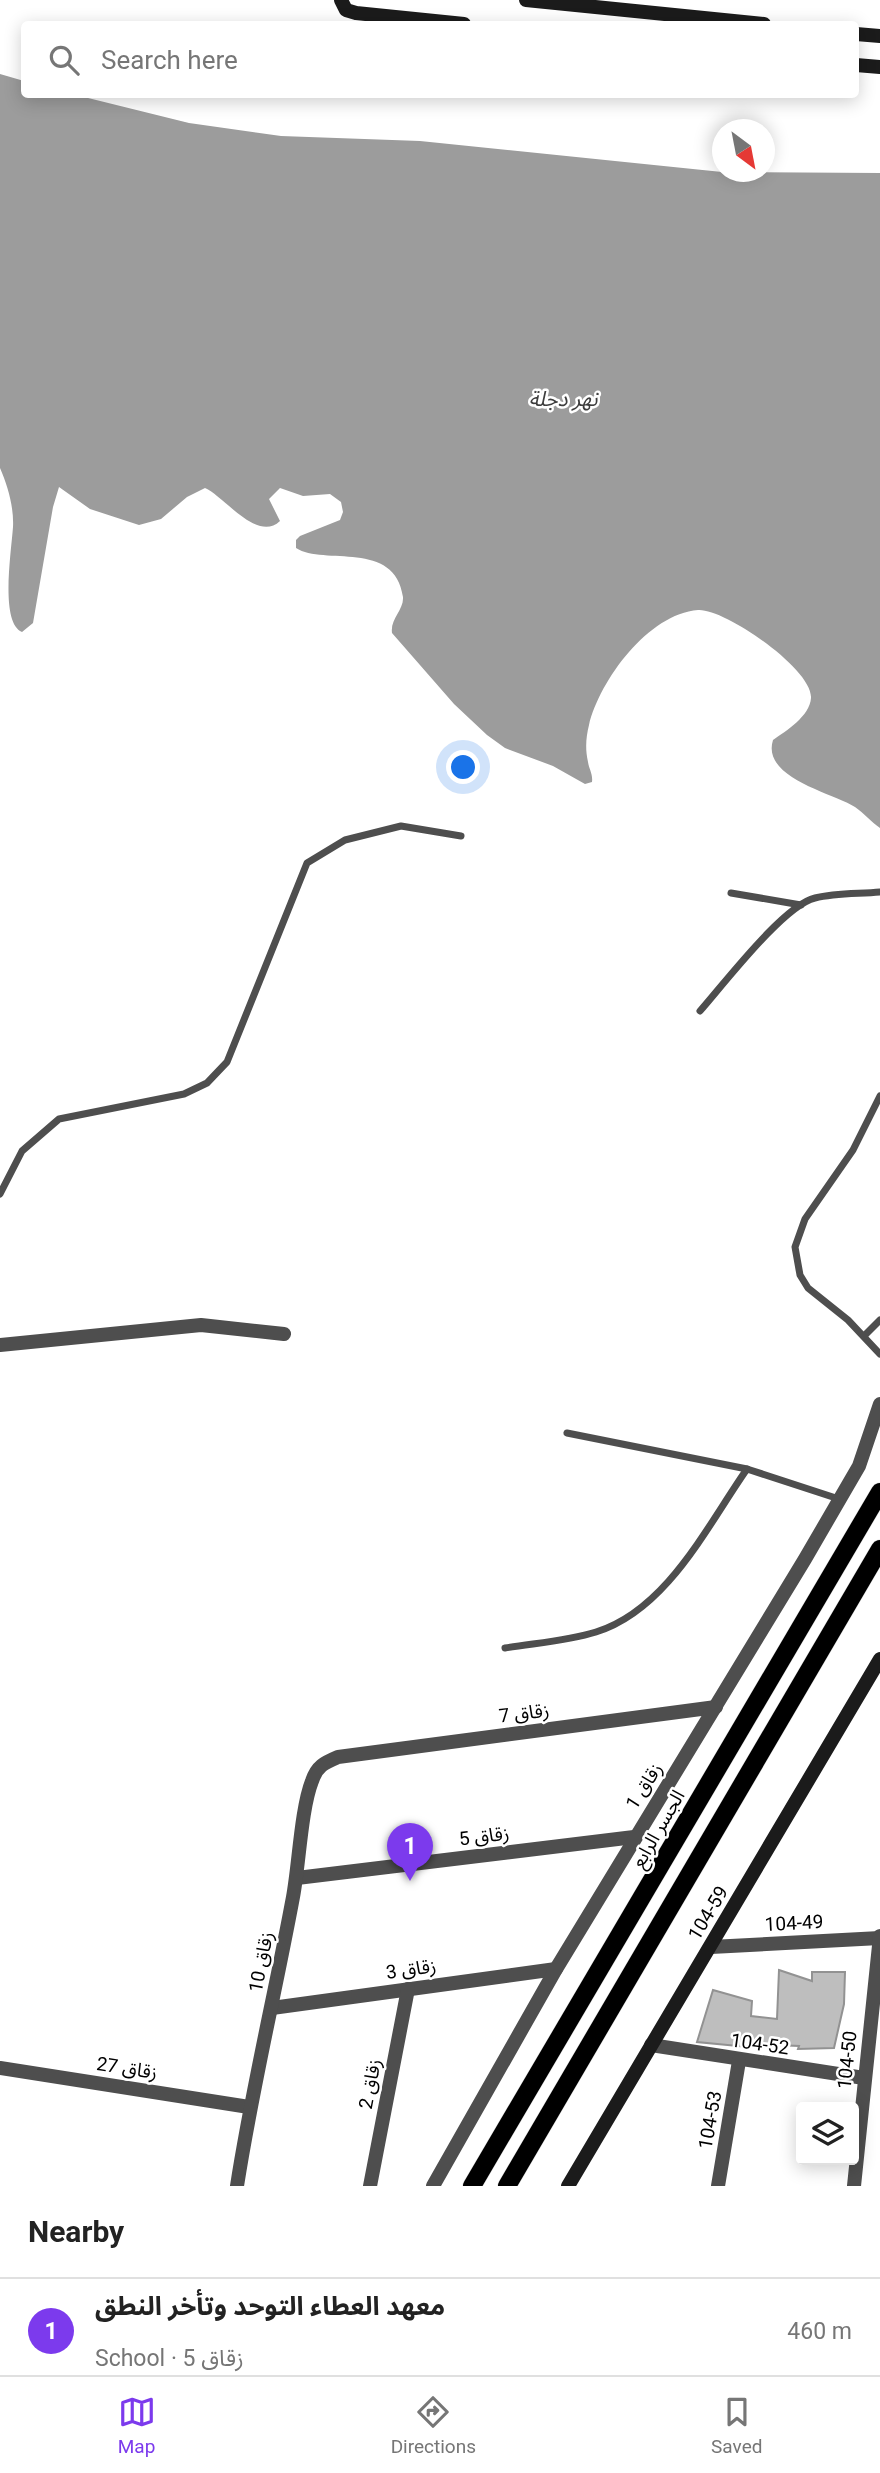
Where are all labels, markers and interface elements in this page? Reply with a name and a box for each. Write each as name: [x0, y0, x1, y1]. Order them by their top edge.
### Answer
search box: [21, 21, 859, 98]
icon: search: [45, 41, 83, 79]
text: Search here: [101, 45, 238, 75]
north arrow: [712, 119, 775, 182]
water label: نهر دجلة: [529, 387, 599, 411]
your location: [446, 750, 480, 784]
street label: زقاق 7: [498, 1699, 550, 1727]
street label: زقاق 1: [621, 1759, 667, 1813]
street label: الجسر الرابع: [626, 1786, 692, 1874]
street label: زقاق 5: [458, 1822, 510, 1850]
pin: 1: [387, 1823, 433, 1881]
street label: 104-59: [683, 1882, 733, 1944]
street label: 104-49: [764, 1910, 824, 1936]
street label: زقاق 10: [244, 1930, 278, 1994]
street label: زقاق 3: [384, 1954, 438, 1984]
street label: 104-52: [729, 2029, 791, 2059]
street label: 104-50: [832, 2030, 862, 2090]
street label: زقاق 27: [95, 2052, 159, 2084]
street label: زقاق 2: [354, 2057, 386, 2111]
street label: 104-53: [694, 2089, 726, 2151]
map controls: [796, 2102, 859, 2165]
button: layers: [796, 2102, 859, 2165]
text: Nearby: [28, 2214, 124, 2249]
text: معهد العطاء التوحد وتأخر النطق: [95, 2291, 445, 2321]
text: 1: [44, 2318, 58, 2345]
text: 460 m: [787, 2318, 852, 2345]
text: School · زقاق 5: [95, 2345, 244, 2372]
tab: Map: [118, 2393, 156, 2458]
tab: Directions: [391, 2393, 476, 2458]
tab: Saved: [711, 2393, 762, 2458]

